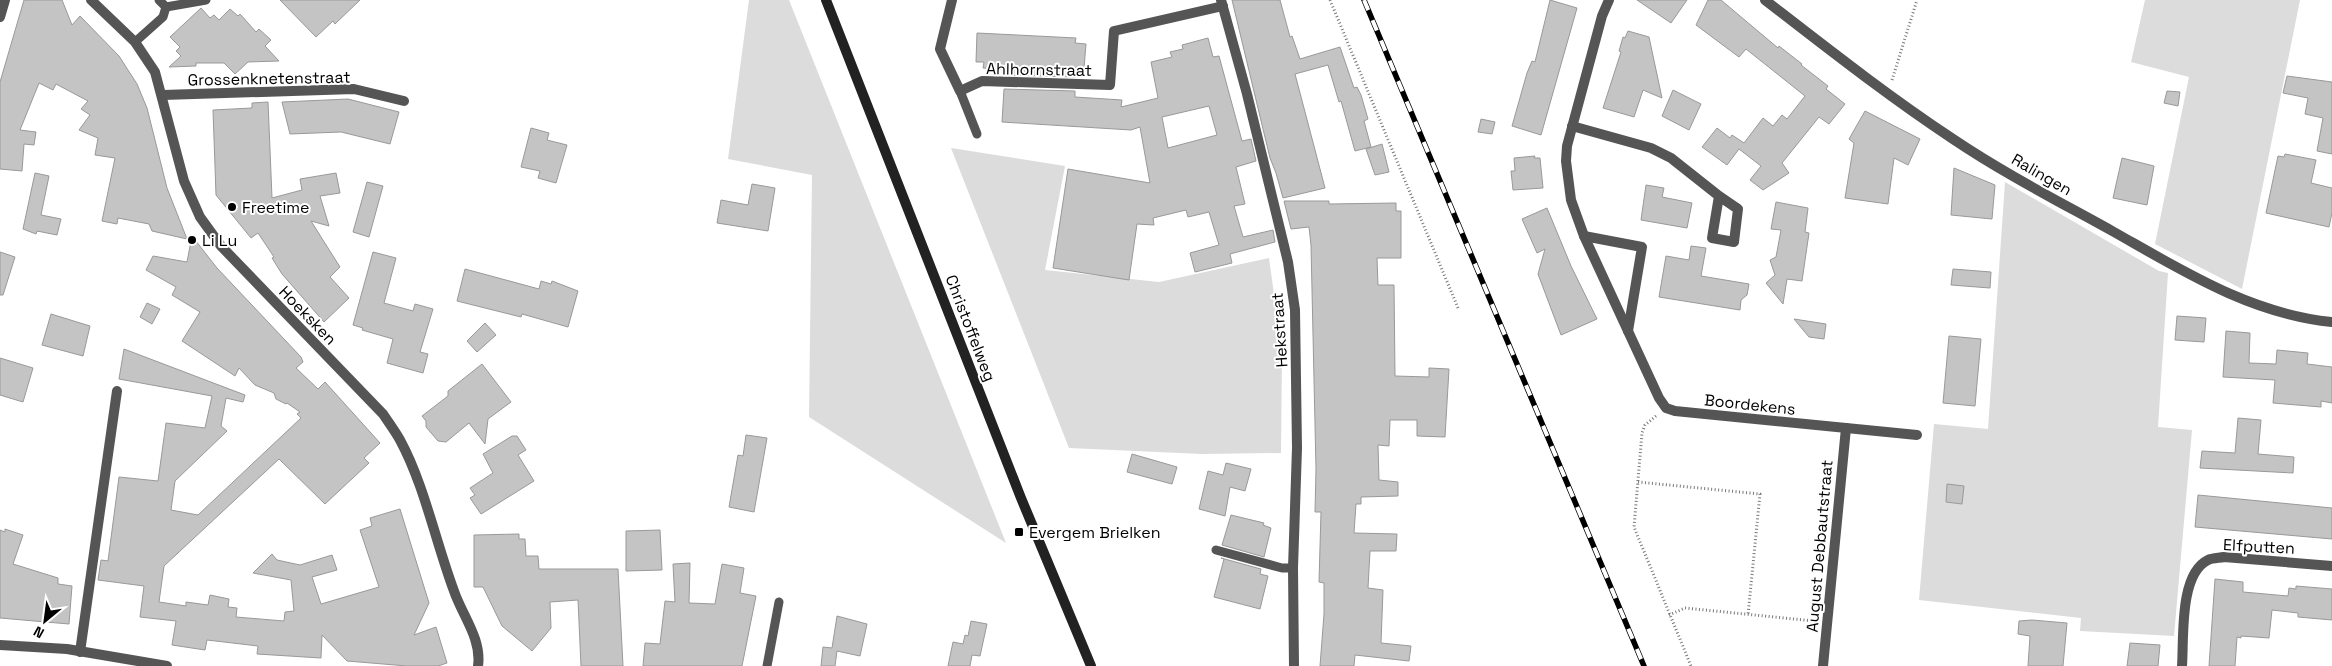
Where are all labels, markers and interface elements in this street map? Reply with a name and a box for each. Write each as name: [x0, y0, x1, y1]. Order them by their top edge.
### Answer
street label: Ahlhornstraat: [986, 58, 1092, 81]
street label: Grossenknetenstraat: [187, 67, 351, 90]
street label: Ralingen: [2008, 149, 2076, 200]
place label: Freetime: [242, 197, 310, 218]
marker: Freetime: [226, 201, 238, 213]
place label: Li Lu: [202, 230, 237, 251]
marker: Li Lu: [186, 234, 198, 246]
street label: Christoffelweg: [941, 272, 1001, 384]
street label: Hoeksken: [274, 281, 341, 349]
street label: Hekstraat: [1266, 292, 1293, 368]
street label: Boordekens: [1703, 389, 1797, 420]
street label: August Debbautstraat: [1801, 459, 1838, 633]
place label: Evergem Brielken: [1029, 522, 1161, 543]
marker: Evergem Brielken: [1013, 526, 1025, 538]
street label: Elfputten: [2223, 534, 2295, 559]
north arrow: [20, 596, 70, 646]
text: N: [30, 622, 47, 643]

